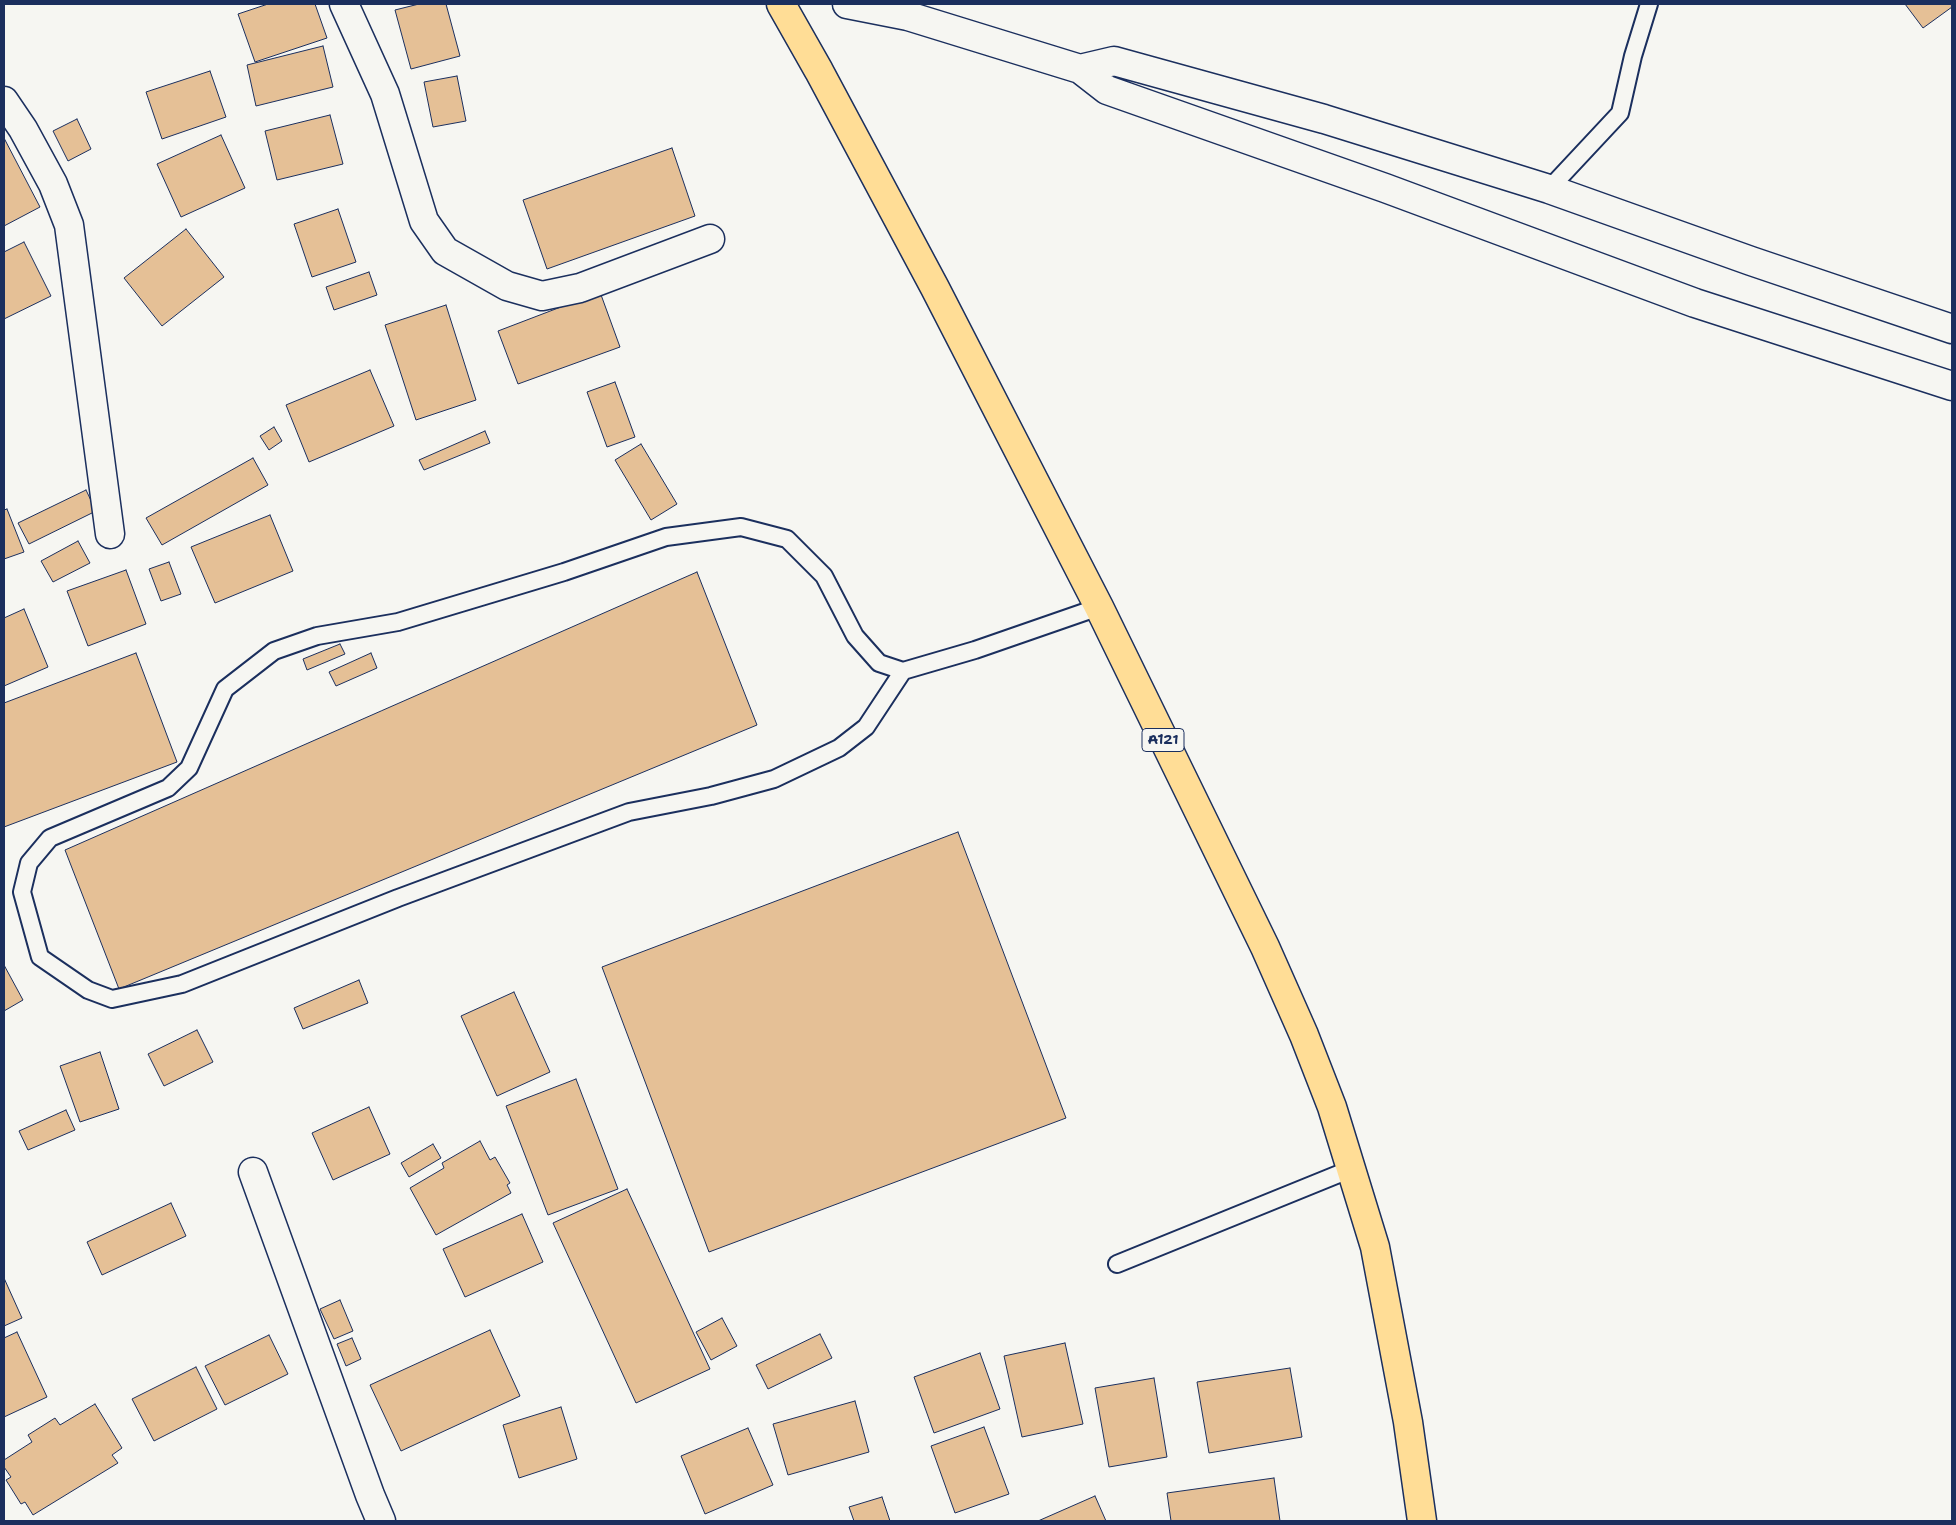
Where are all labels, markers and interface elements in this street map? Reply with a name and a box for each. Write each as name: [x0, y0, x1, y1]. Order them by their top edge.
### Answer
road number: A121: [1142, 728, 1184, 752]

